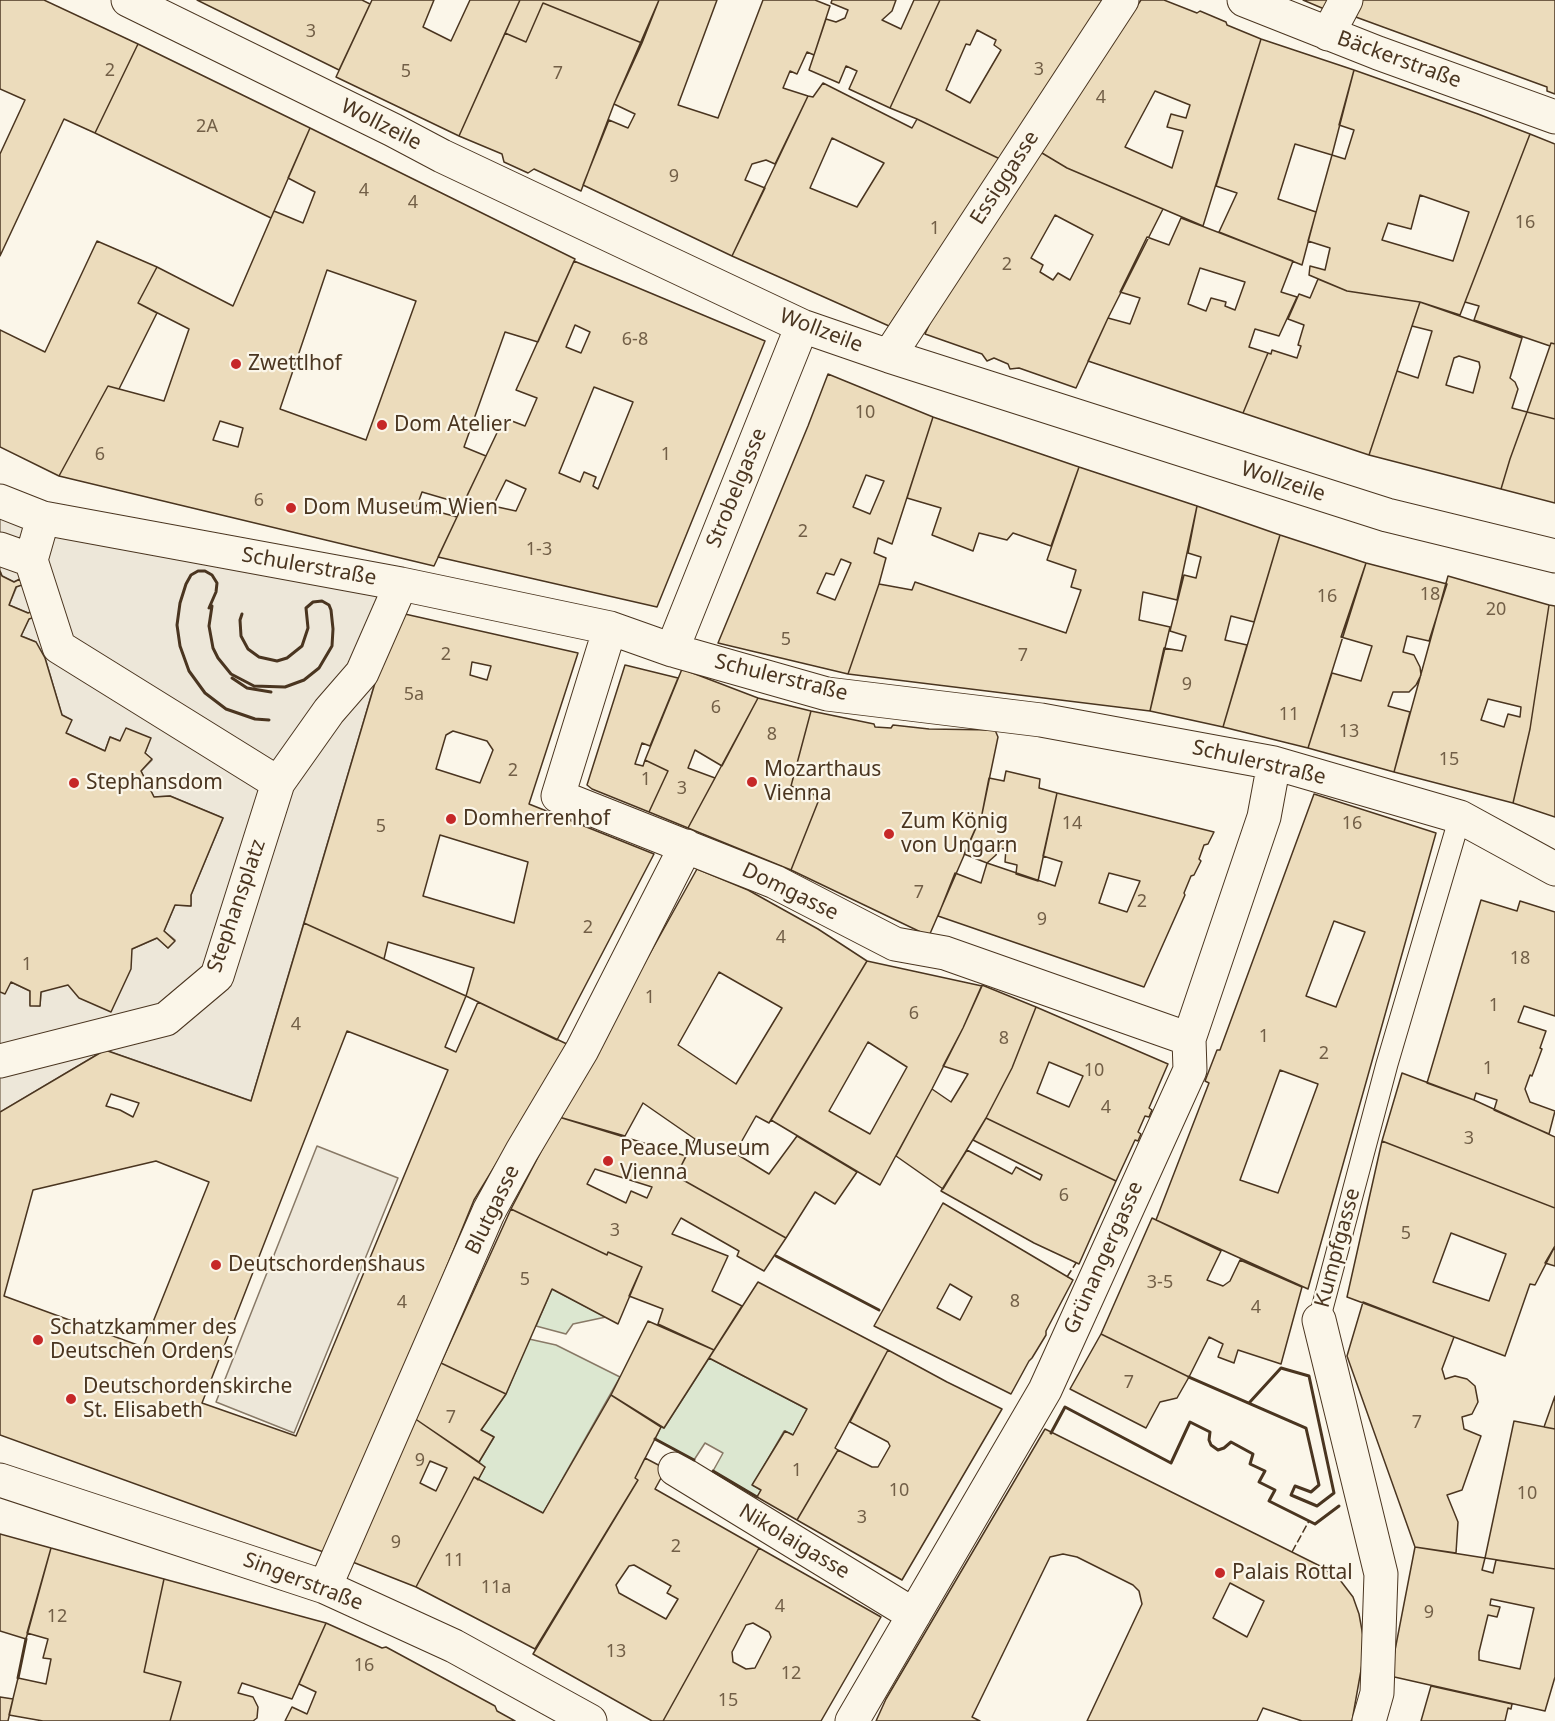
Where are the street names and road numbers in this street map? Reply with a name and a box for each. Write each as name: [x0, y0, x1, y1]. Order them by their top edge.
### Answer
street label: Bäckerstraße: [1334, 26, 1464, 94]
street label: Wollzeile: [337, 94, 425, 156]
street label: Essiggasse: [965, 126, 1045, 230]
street label: Wollzeile: [776, 304, 866, 358]
street label: Strobelgasse: [702, 424, 772, 552]
street label: Wollzeile: [1238, 457, 1328, 507]
street label: Schulerstraße: [240, 543, 378, 591]
street label: Schulerstraße: [712, 649, 850, 707]
street label: Schulerstraße: [1190, 735, 1328, 791]
street label: Stephansplatz: [202, 836, 272, 976]
street label: Domgasse: [738, 858, 842, 926]
street label: Blutgasse: [461, 1161, 525, 1259]
street label: Grünangergasse: [1059, 1178, 1149, 1338]
street label: Kumpfgasse: [1310, 1186, 1366, 1310]
street label: Nikolaigasse: [734, 1499, 854, 1585]
street label: Singerstraße: [240, 1548, 366, 1616]

